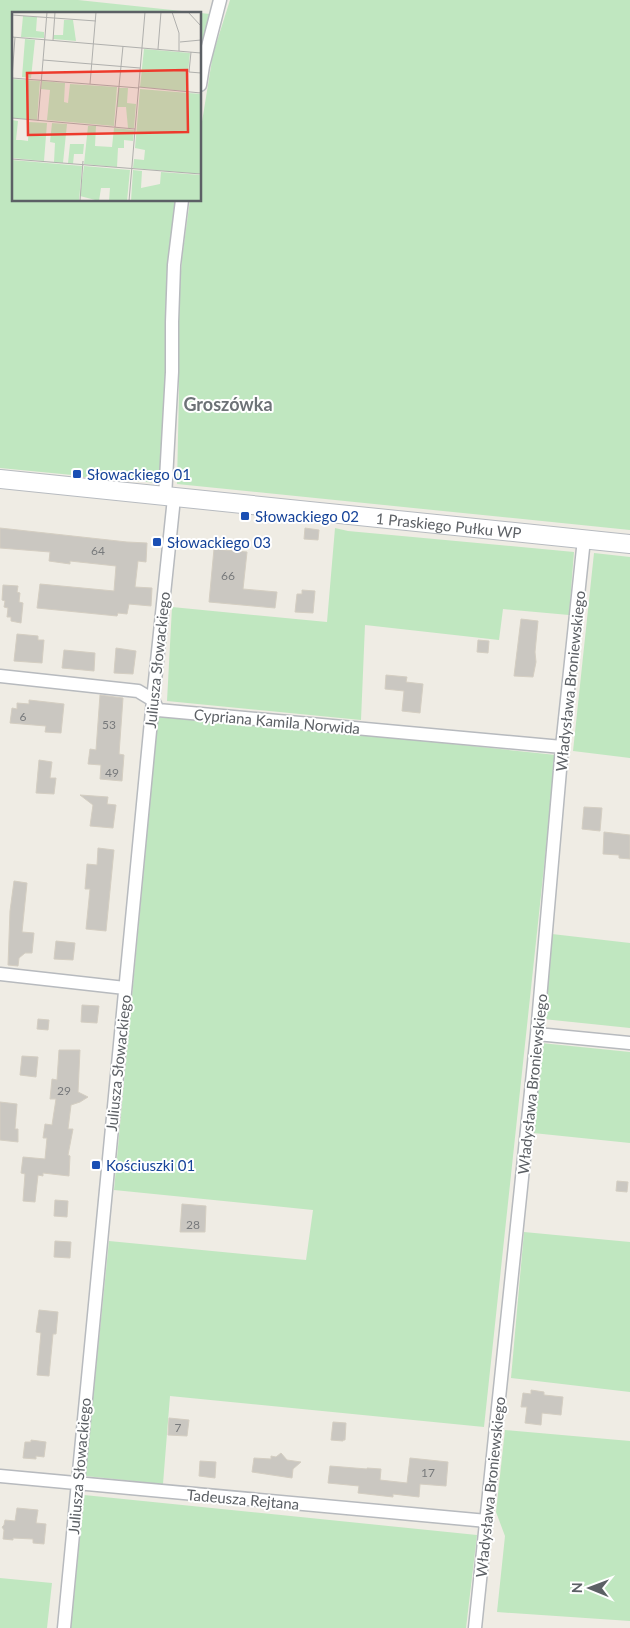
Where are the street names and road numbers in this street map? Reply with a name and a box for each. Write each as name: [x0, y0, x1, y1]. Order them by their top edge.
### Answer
street label: 1 Praskiego Pułku WP: [375, 509, 522, 542]
street label: Władysława Broniewskiego: [552, 590, 588, 772]
street label: Juliusza Słowackiego: [141, 591, 173, 729]
street label: Cypriana Kamila Norwida: [193, 705, 361, 737]
street label: Władysława Broniewskiego: [514, 993, 550, 1175]
street label: Juliusza Słowackiego: [102, 994, 134, 1132]
street label: Władysława Broniewskiego: [472, 1396, 508, 1578]
street label: Juliusza Słowackiego: [64, 1397, 94, 1535]
street label: Tadeusza Rejtana: [186, 1485, 300, 1513]

